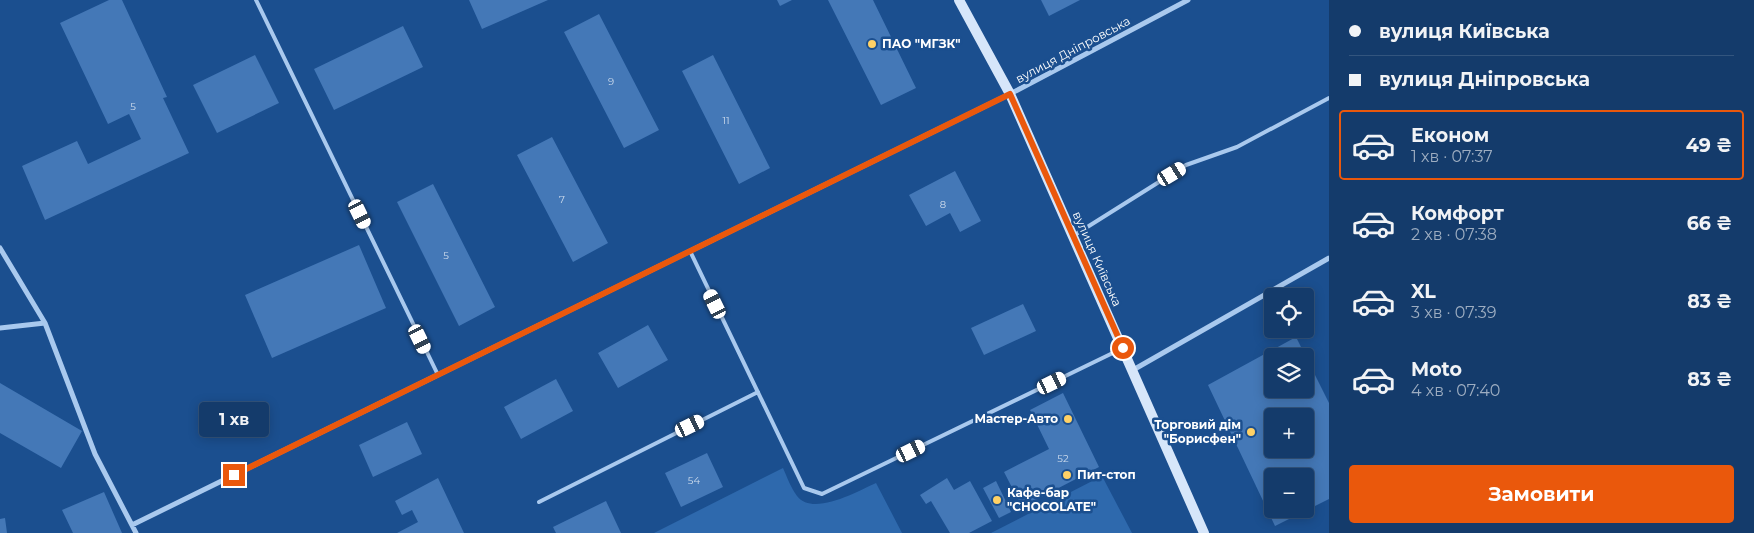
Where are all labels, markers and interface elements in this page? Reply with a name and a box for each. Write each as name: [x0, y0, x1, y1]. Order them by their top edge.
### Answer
street label: вулиця Дніпровська: [1013, 13, 1133, 86]
text: вулиця Київська: [1379, 20, 1550, 43]
place label: ПАО "МГЗК": [882, 36, 961, 51]
marker: ПАО "МГЗК": [866, 38, 878, 50]
text: вулиця Дніпровська: [1379, 68, 1590, 91]
house number: 9: [608, 75, 614, 88]
house number: 5: [130, 100, 136, 113]
house number: 11: [722, 114, 730, 127]
icon: car: [1351, 123, 1396, 168]
text: Економ: [1411, 124, 1489, 147]
text: 49 ₴: [1686, 134, 1732, 157]
text: 1 хв · 07:37: [1411, 147, 1493, 166]
car: [1155, 160, 1188, 188]
house number: 7: [559, 193, 565, 206]
car: [346, 197, 373, 231]
house number: 8: [940, 198, 946, 211]
icon: car: [1351, 201, 1396, 246]
text: Комфорт: [1411, 202, 1504, 225]
street label: вулиця Київська: [1070, 209, 1125, 309]
text: 66 ₴: [1687, 212, 1732, 235]
text: 2 хв · 07:38: [1411, 225, 1497, 244]
house number: 5: [443, 249, 449, 262]
icon: car: [1351, 279, 1396, 324]
text: XL: [1411, 280, 1436, 303]
car: [701, 287, 728, 321]
map controls: [1264, 288, 1314, 518]
button: locate: [1264, 288, 1314, 338]
text: 83 ₴: [1687, 290, 1732, 313]
text: 3 хв · 07:39: [1411, 303, 1497, 322]
car: [406, 322, 433, 356]
route start: [1112, 337, 1134, 359]
button: layers: [1264, 348, 1314, 398]
icon: car: [1351, 357, 1396, 402]
text: Moto: [1411, 358, 1462, 381]
text: 83 ₴: [1687, 368, 1732, 391]
car: [1035, 370, 1068, 396]
text: 4 хв · 07:40: [1411, 381, 1500, 400]
callout: 1 хв: [199, 402, 269, 438]
button: +: [1264, 408, 1314, 458]
text: 1 хв: [219, 410, 249, 429]
place label: Мастер-Авто: [974, 411, 1058, 426]
car: [673, 413, 706, 439]
marker: Мастер-Авто: [1062, 413, 1074, 425]
place label: Торговий дім "Борисфен": [1154, 417, 1241, 446]
marker: Торговий дім "Борисфен": [1245, 426, 1257, 438]
car: [894, 438, 927, 464]
house number: 52: [1057, 452, 1069, 465]
route end: [223, 464, 245, 486]
button: Замовити: [1349, 465, 1734, 523]
place label: Пит-стоп: [1077, 467, 1136, 482]
button: −: [1264, 468, 1314, 518]
marker: Пит-стоп: [1061, 469, 1073, 481]
house number: 54: [688, 474, 701, 487]
place label: Кафе-бар "CHOCOLATE": [1007, 485, 1096, 514]
marker: Кафе-бар "CHOCOLATE": [991, 494, 1003, 506]

